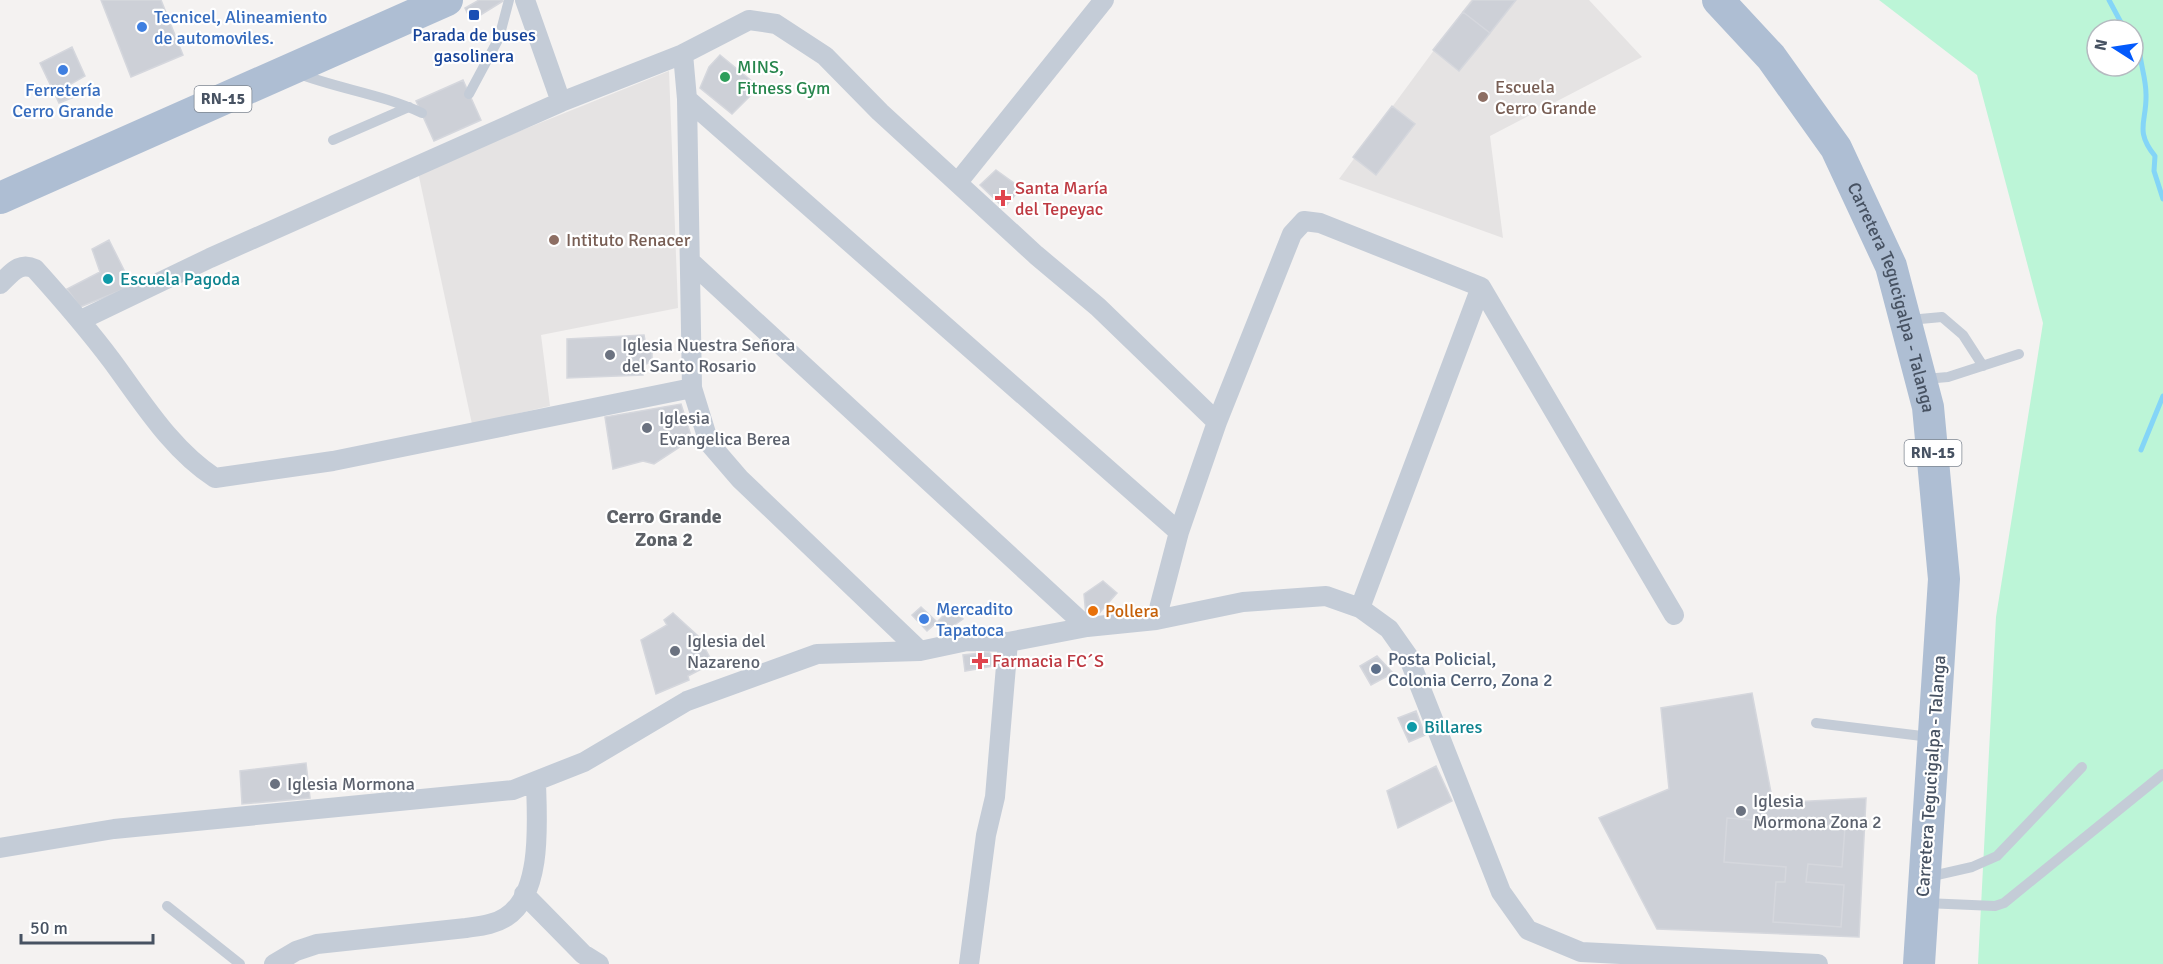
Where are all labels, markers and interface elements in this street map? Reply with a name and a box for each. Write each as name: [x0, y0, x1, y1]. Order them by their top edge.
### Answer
place label: Tecnicel, Alineamiento de automoviles.: [154, 6, 327, 49]
marker: Parada de buses gasolinera: [467, 8, 481, 22]
north arrow: [2085, 18, 2145, 78]
marker: Tecnicel, Alineamiento de automoviles.: [135, 20, 149, 34]
place label: Parada de buses gasolinera: [412, 24, 536, 67]
text: N: [2090, 38, 2112, 53]
place label: MINS, Fitness Gym: [737, 56, 830, 99]
marker: Ferretería Cerro Grande: [56, 63, 70, 77]
marker: MINS, Fitness Gym: [718, 70, 732, 84]
place label: Escuela Cerro Grande: [1495, 76, 1597, 119]
place label: Ferretería Cerro Grande: [12, 79, 114, 122]
road number: RN-15: [194, 86, 252, 112]
marker: Escuela Cerro Grande: [1476, 90, 1490, 104]
place label: Santa María del Tepeyac: [1015, 177, 1108, 220]
street label: Carretera Tegucigalpa - Talanga: [1843, 179, 1939, 414]
marker: Santa María del Tepeyac: [996, 191, 1010, 205]
place label: Intituto Renacer: [566, 229, 691, 251]
marker: Intituto Renacer: [547, 233, 561, 247]
place label: Escuela Pagoda: [120, 268, 240, 290]
marker: Escuela Pagoda: [101, 272, 115, 286]
place label: Iglesia Nuestra Señora del Santo Rosario: [622, 334, 795, 377]
marker: Iglesia Nuestra Señora del Santo Rosario: [603, 348, 617, 362]
place label: Iglesia Evangelica Berea: [659, 407, 791, 450]
marker: Iglesia Evangelica Berea: [640, 421, 654, 435]
road number: RN-15: [1904, 440, 1962, 466]
district label: Cerro Grande Zona 2: [606, 504, 722, 552]
place label: Mercadito Tapatoca: [936, 598, 1013, 641]
place label: Pollera: [1105, 600, 1159, 622]
marker: Pollera: [1086, 604, 1100, 618]
marker: Mercadito Tapatoca: [917, 612, 931, 626]
place label: Iglesia del Nazareno: [687, 630, 766, 673]
marker: Iglesia del Nazareno: [668, 644, 682, 658]
place label: Posta Policial, Colonia Cerro, Zona 2: [1388, 648, 1553, 691]
place label: Farmacia FC´S: [992, 650, 1104, 672]
marker: Farmacia FC´S: [973, 654, 987, 668]
street label: Carretera Tegucigalpa - Talanga: [1912, 654, 1950, 898]
marker: Posta Policial, Colonia Cerro, Zona 2: [1369, 662, 1383, 676]
place label: Billares: [1424, 716, 1483, 738]
marker: Billares: [1405, 720, 1419, 734]
place label: Iglesia Mormona: [287, 773, 415, 795]
marker: Iglesia Mormona: [268, 777, 282, 791]
place label: Iglesia Mormona Zona 2: [1753, 790, 1882, 833]
marker: Iglesia Mormona Zona 2: [1734, 804, 1748, 818]
scale bar: [21, 907, 153, 945]
text: 50 m: [30, 917, 68, 939]

